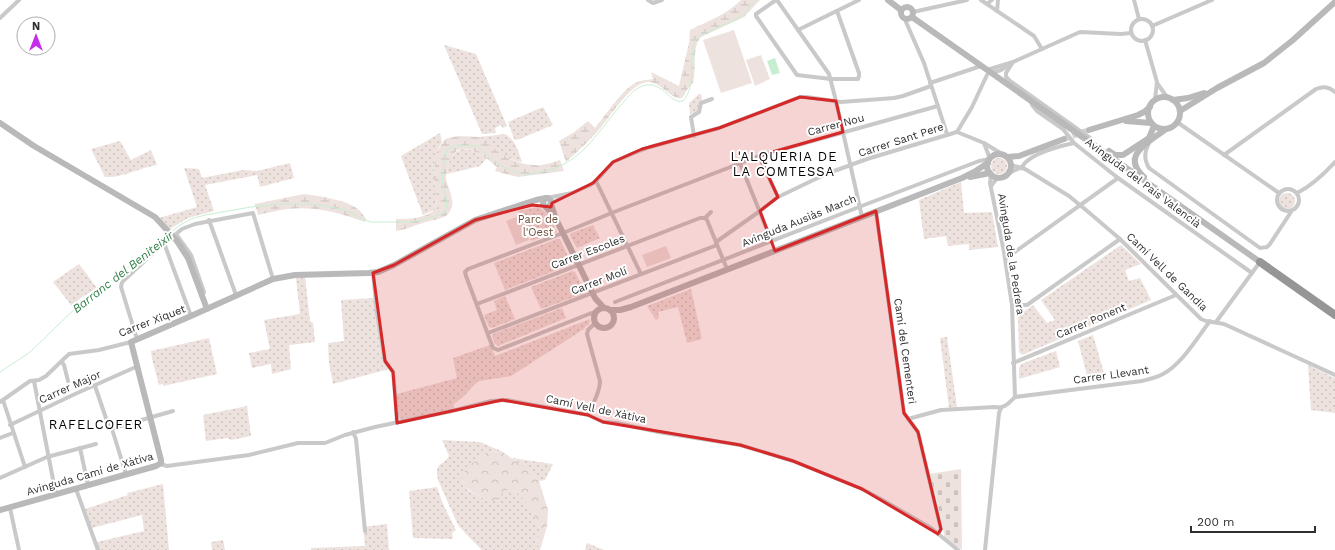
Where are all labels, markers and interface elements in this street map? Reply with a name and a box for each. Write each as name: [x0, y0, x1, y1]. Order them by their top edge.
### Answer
north arrow: [16, 16, 56, 56]
text: N: [32, 20, 40, 33]
street label: Carrer Nou: [806, 111, 866, 139]
street label: Carrer Sant Pere: [857, 120, 945, 160]
street label: Avinguda del País Valencià: [1083, 135, 1203, 231]
district label: L'ALQUERIA DE LA COMTESSA: [731, 149, 837, 179]
street label: Avinguda Ausiàs March: [740, 192, 858, 250]
street label: Avinguda de la Pedrera: [995, 192, 1027, 316]
park label: Parc de l'Oest: [518, 213, 558, 239]
water label: Barranc del Beniteixir: [70, 227, 177, 316]
street label: Camí Vell de Gandia: [1124, 230, 1210, 314]
street label: Carrer Escoles: [549, 232, 627, 272]
street label: Carrer Molí: [569, 264, 629, 298]
street label: Camí del Cementeri: [891, 297, 919, 405]
street label: Carrer Ponent: [1054, 300, 1128, 342]
street label: Carrer Xiquet: [117, 302, 188, 340]
street label: Carrer Llevant: [1072, 363, 1150, 387]
street label: Carrer Major: [37, 367, 103, 406]
street label: Camí Vell de Xàtiva: [545, 392, 647, 426]
district label: RAFELCOFER: [49, 417, 143, 432]
street label: Avinguda Camí de Xàtiva: [25, 450, 155, 498]
scale bar: [1191, 508, 1315, 534]
text: 200 m: [1197, 515, 1234, 529]

